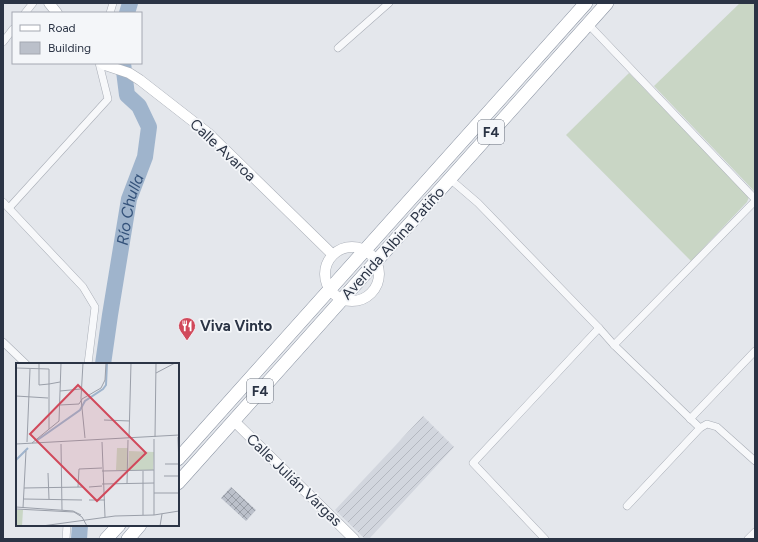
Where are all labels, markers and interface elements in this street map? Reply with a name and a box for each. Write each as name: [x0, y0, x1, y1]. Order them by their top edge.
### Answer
legend: [12, 12, 142, 64]
text: Road: [48, 21, 76, 35]
text: Building: [48, 41, 91, 55]
street label: Calle Avaroa: [186, 115, 260, 185]
road number: F4: [478, 120, 504, 144]
water label: Río Chulla: [112, 171, 147, 246]
street label: Avenida Albina Patiño: [338, 183, 449, 303]
restaurant icon: Viva Vinto: [177, 316, 197, 341]
place label: Viva Vinto: [200, 317, 273, 335]
inset map: [16, 363, 179, 526]
road number: F4: [247, 379, 273, 403]
street label: Calle Julián Vargas: [243, 430, 345, 530]

